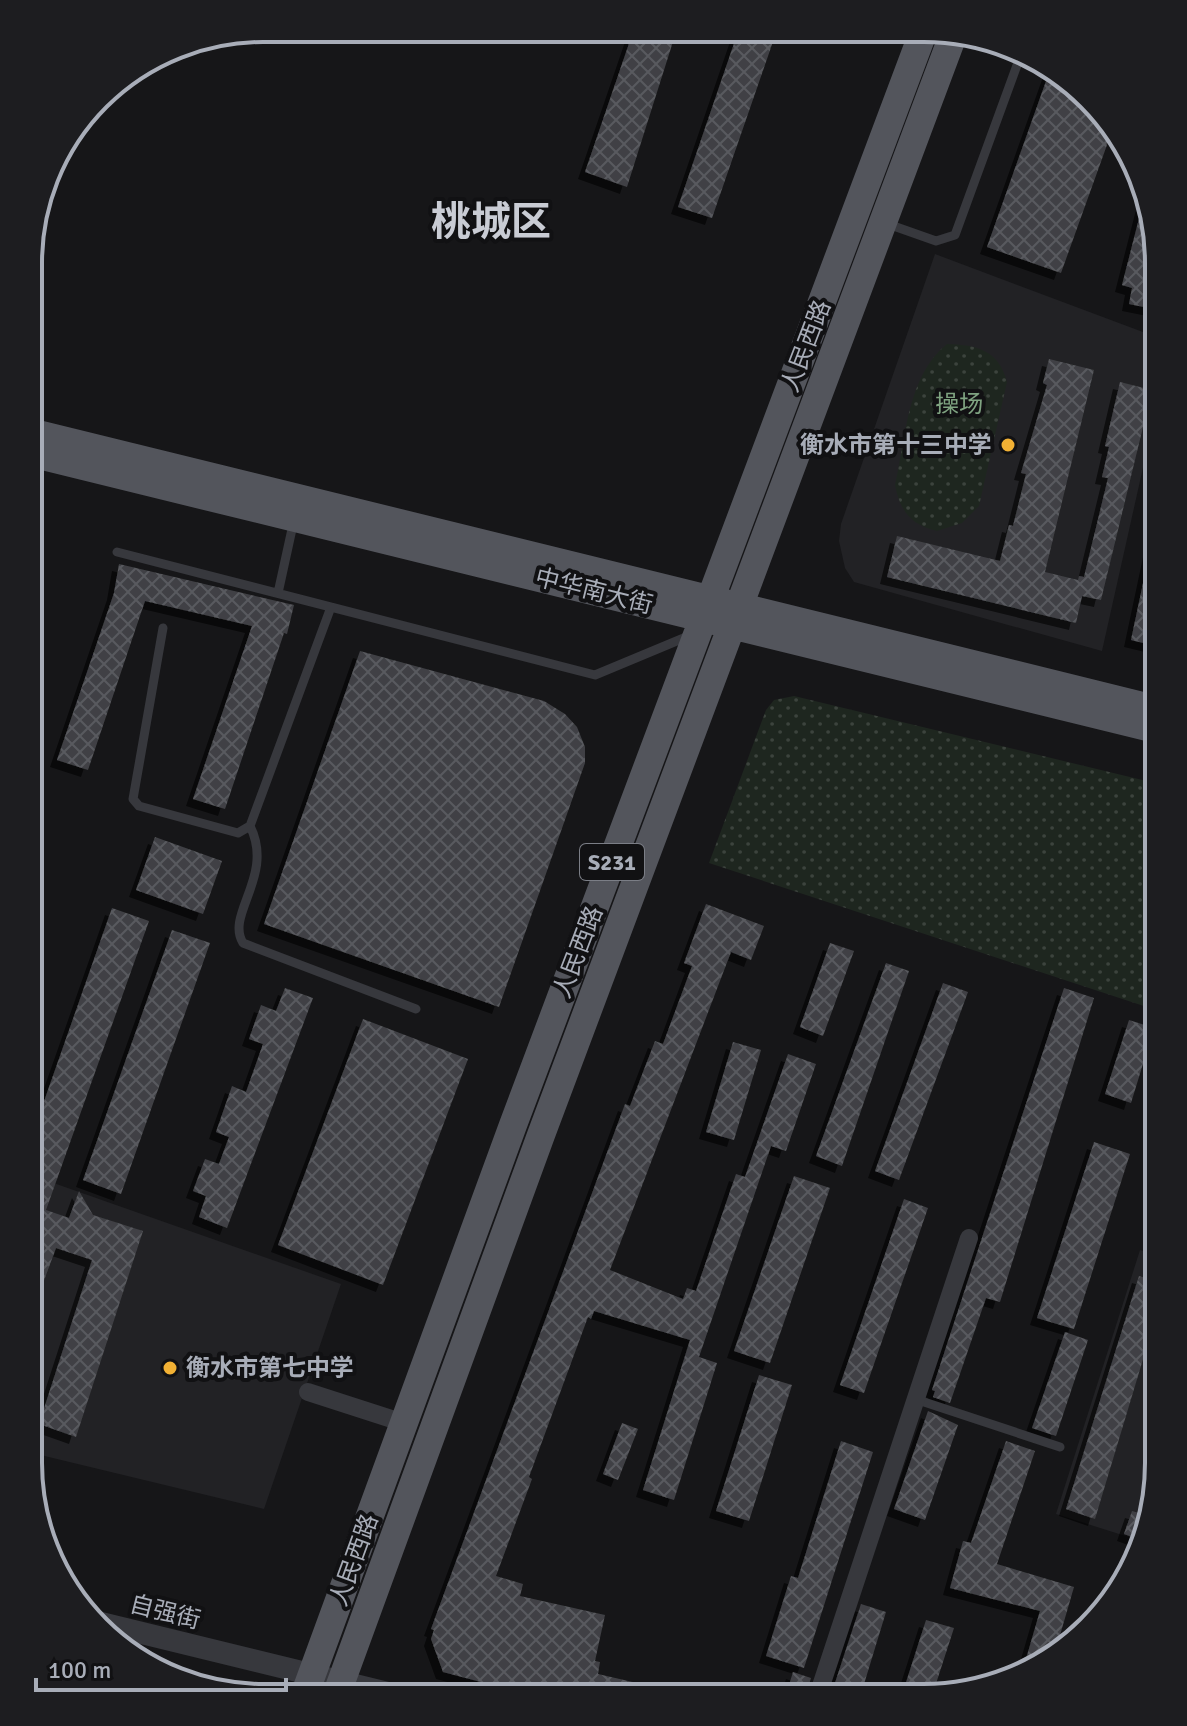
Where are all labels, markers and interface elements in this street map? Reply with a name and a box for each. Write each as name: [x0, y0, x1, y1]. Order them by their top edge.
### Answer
district label: 桃城区: [431, 197, 551, 247]
street label: 人民西路: [775, 296, 837, 396]
park label: 操场: [935, 389, 983, 419]
place label: 衡水市第十三中学: [800, 430, 992, 460]
marker: 衡水市第十三中学: [999, 436, 1017, 454]
street label: 中华南大街: [532, 562, 656, 620]
road number: S231: [580, 844, 644, 880]
street label: 人民西路: [547, 902, 609, 1002]
place label: 衡水市第七中学: [186, 1353, 354, 1383]
marker: 衡水市第七中学: [161, 1359, 179, 1377]
street label: 人民西路: [323, 1510, 385, 1610]
street label: 自强街: [126, 1589, 204, 1635]
scale bar: [36, 1642, 286, 1692]
text: 100 m: [48, 1655, 111, 1685]

